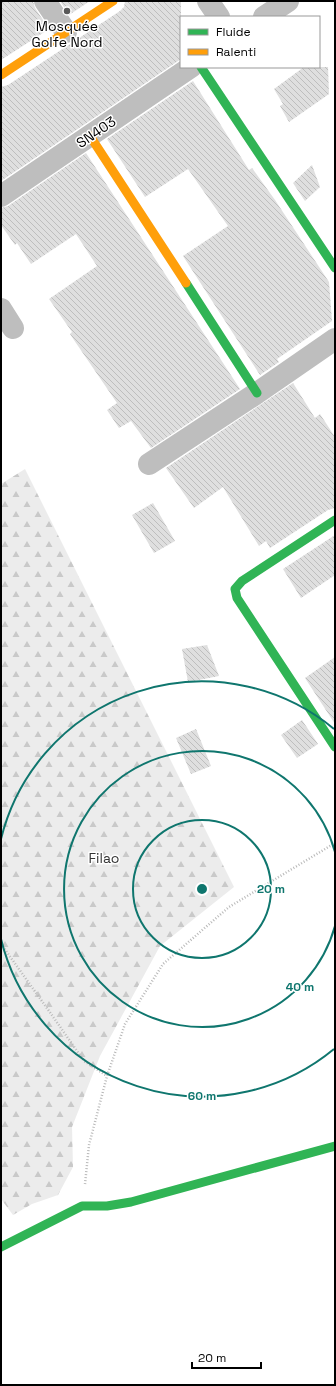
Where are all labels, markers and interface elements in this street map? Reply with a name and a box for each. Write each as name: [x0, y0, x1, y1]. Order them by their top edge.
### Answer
marker: Mosquée Golfe Nord: [62, 6, 72, 16]
legend: [180, 16, 320, 68]
place label: Mosquée Golfe Nord: [31, 17, 103, 51]
text: Fluide: [216, 24, 251, 40]
text: Ralenti: [216, 44, 256, 60]
street label: SN403: [73, 112, 119, 152]
park label: Filao: [89, 849, 119, 867]
text: 20 m: [257, 881, 285, 897]
centre of rings: [195, 882, 209, 896]
text: 40 m: [286, 979, 314, 995]
text: 60 m: [188, 1088, 216, 1104]
scale bar: [192, 1344, 261, 1370]
text: 20 m: [198, 1350, 226, 1366]

